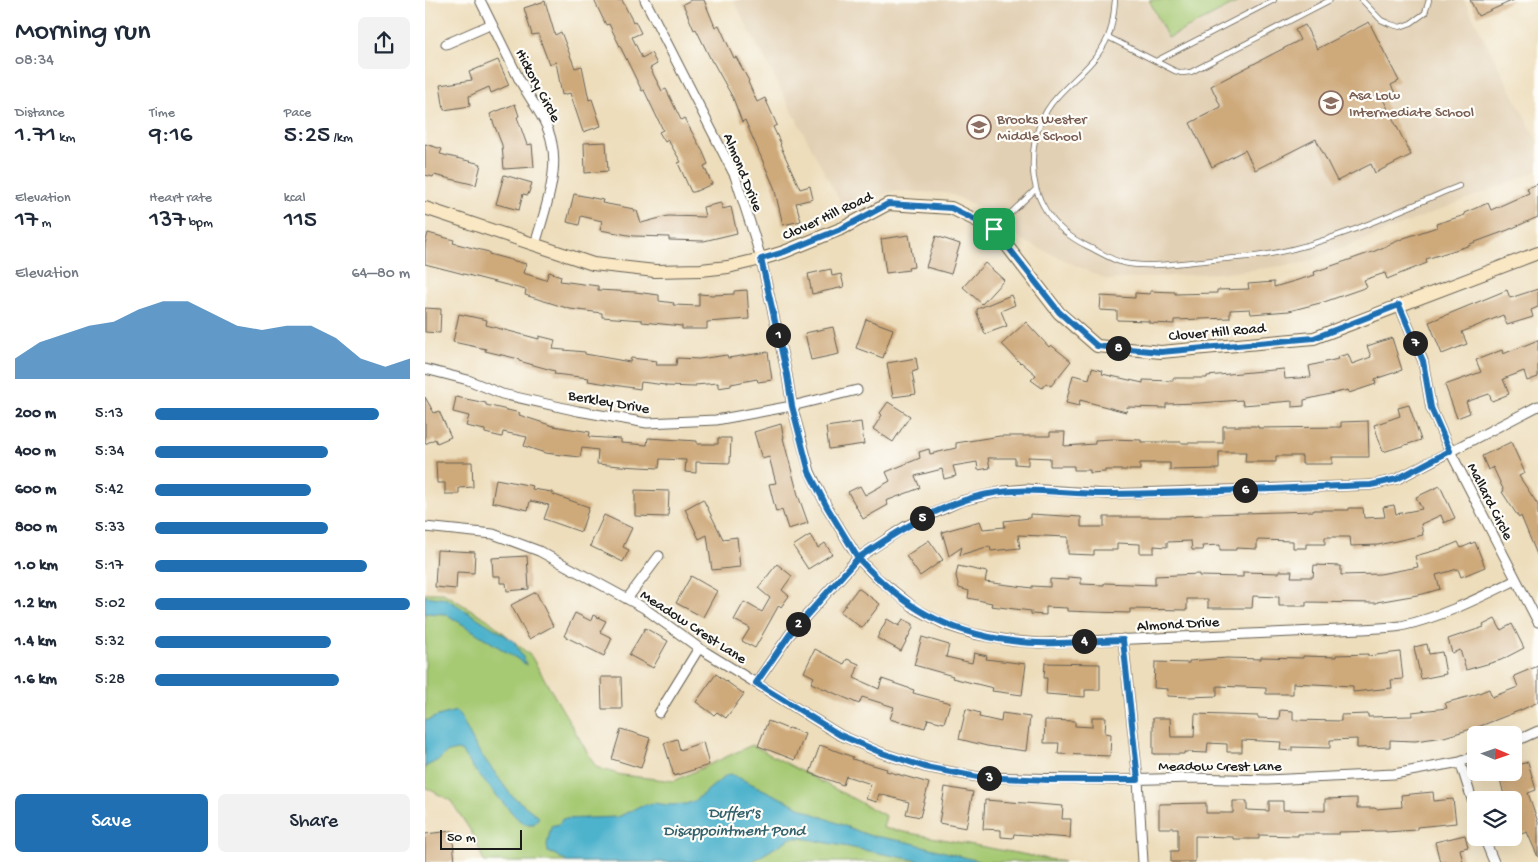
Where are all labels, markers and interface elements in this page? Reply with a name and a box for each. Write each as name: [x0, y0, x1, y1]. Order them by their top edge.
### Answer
text: Morning run: [15, 16, 150, 49]
button: share: [358, 17, 410, 69]
street label: Hickory Circle: [510, 46, 564, 126]
text: 08:34: [15, 52, 54, 71]
place label: Asa Low Intermediate School: [1349, 87, 1474, 122]
school or university icon: Asa Low Intermediate School: [1318, 90, 1344, 116]
text: Distance: [15, 105, 64, 122]
text: Time: [149, 105, 175, 122]
text: Pace: [284, 105, 311, 122]
place label: Brooks Wester Middle School: [996, 111, 1088, 146]
school or university icon: Brooks Wester Middle School: [966, 114, 992, 140]
text: 1.71: [15, 122, 56, 151]
text: 9:16: [149, 122, 192, 151]
text: 5:25: [284, 122, 330, 151]
text: km: [56, 130, 76, 147]
text: /km: [330, 130, 353, 147]
street label: Almond Drive: [718, 131, 766, 215]
street label: Clover Hill Road: [780, 188, 877, 246]
text: Elevation: [15, 190, 71, 207]
text: Heart rate: [149, 190, 212, 207]
text: kcal: [284, 190, 306, 207]
text: 17: [15, 207, 38, 236]
text: 137: [149, 207, 185, 236]
text: 115: [284, 207, 317, 236]
pin: [973, 208, 1015, 250]
text: m: [38, 215, 51, 232]
text: bpm: [185, 215, 213, 232]
icon: arrive: [980, 215, 1008, 243]
text: Elevation: [15, 265, 79, 284]
text: 64–80 m: [352, 265, 410, 284]
street label: Clover Hill Road: [1168, 320, 1268, 346]
pin: 1: [765, 322, 791, 348]
text: 1: [776, 327, 781, 344]
pin: 7: [1403, 330, 1427, 356]
text: 7: [1412, 335, 1419, 352]
pin: 8: [1105, 336, 1131, 360]
text: 8: [1115, 340, 1122, 357]
street label: Berkley Drive: [566, 387, 651, 419]
text: 200 m: [15, 405, 56, 424]
text: 5:13: [95, 405, 123, 424]
text: 400 m: [15, 443, 56, 462]
text: 5:34: [95, 443, 124, 462]
street label: Mallard Circle: [1462, 460, 1516, 544]
pin: 6: [1233, 478, 1257, 502]
text: 600 m: [15, 481, 56, 500]
text: 5:42: [95, 481, 124, 500]
text: 6: [1242, 482, 1249, 499]
pin: 5: [909, 506, 935, 530]
text: 5: [919, 510, 926, 527]
text: 800 m: [15, 519, 57, 538]
text: 5:33: [95, 519, 125, 538]
text: 1.0 km: [15, 557, 58, 576]
text: 5:17: [95, 557, 123, 576]
street label: Meadow Crest Lane: [636, 587, 750, 669]
text: 1.2 km: [15, 595, 57, 614]
text: 5:02: [95, 595, 125, 614]
pin: 2: [785, 612, 811, 636]
street label: Almond Drive: [1136, 614, 1220, 636]
text: 2: [795, 616, 802, 633]
pin: 4: [1071, 628, 1097, 654]
text: 1.4 km: [15, 633, 56, 652]
text: 5:32: [95, 633, 125, 652]
text: 4: [1081, 633, 1088, 650]
text: 1.6 km: [15, 671, 57, 690]
text: 5:28: [95, 671, 125, 690]
north arrow: [1467, 726, 1523, 781]
map controls: [1467, 726, 1522, 846]
street label: Meadow Crest Lane: [1158, 758, 1282, 776]
pin: 3: [977, 766, 1001, 790]
text: 3: [986, 770, 993, 787]
button: layers: [1467, 791, 1522, 846]
button: Save: [15, 794, 208, 852]
button: Share: [218, 794, 410, 852]
water label: Duffer's Disappointment Pond: [663, 805, 807, 842]
scale bar: [440, 827, 523, 850]
text: 50 m: [447, 830, 476, 847]

